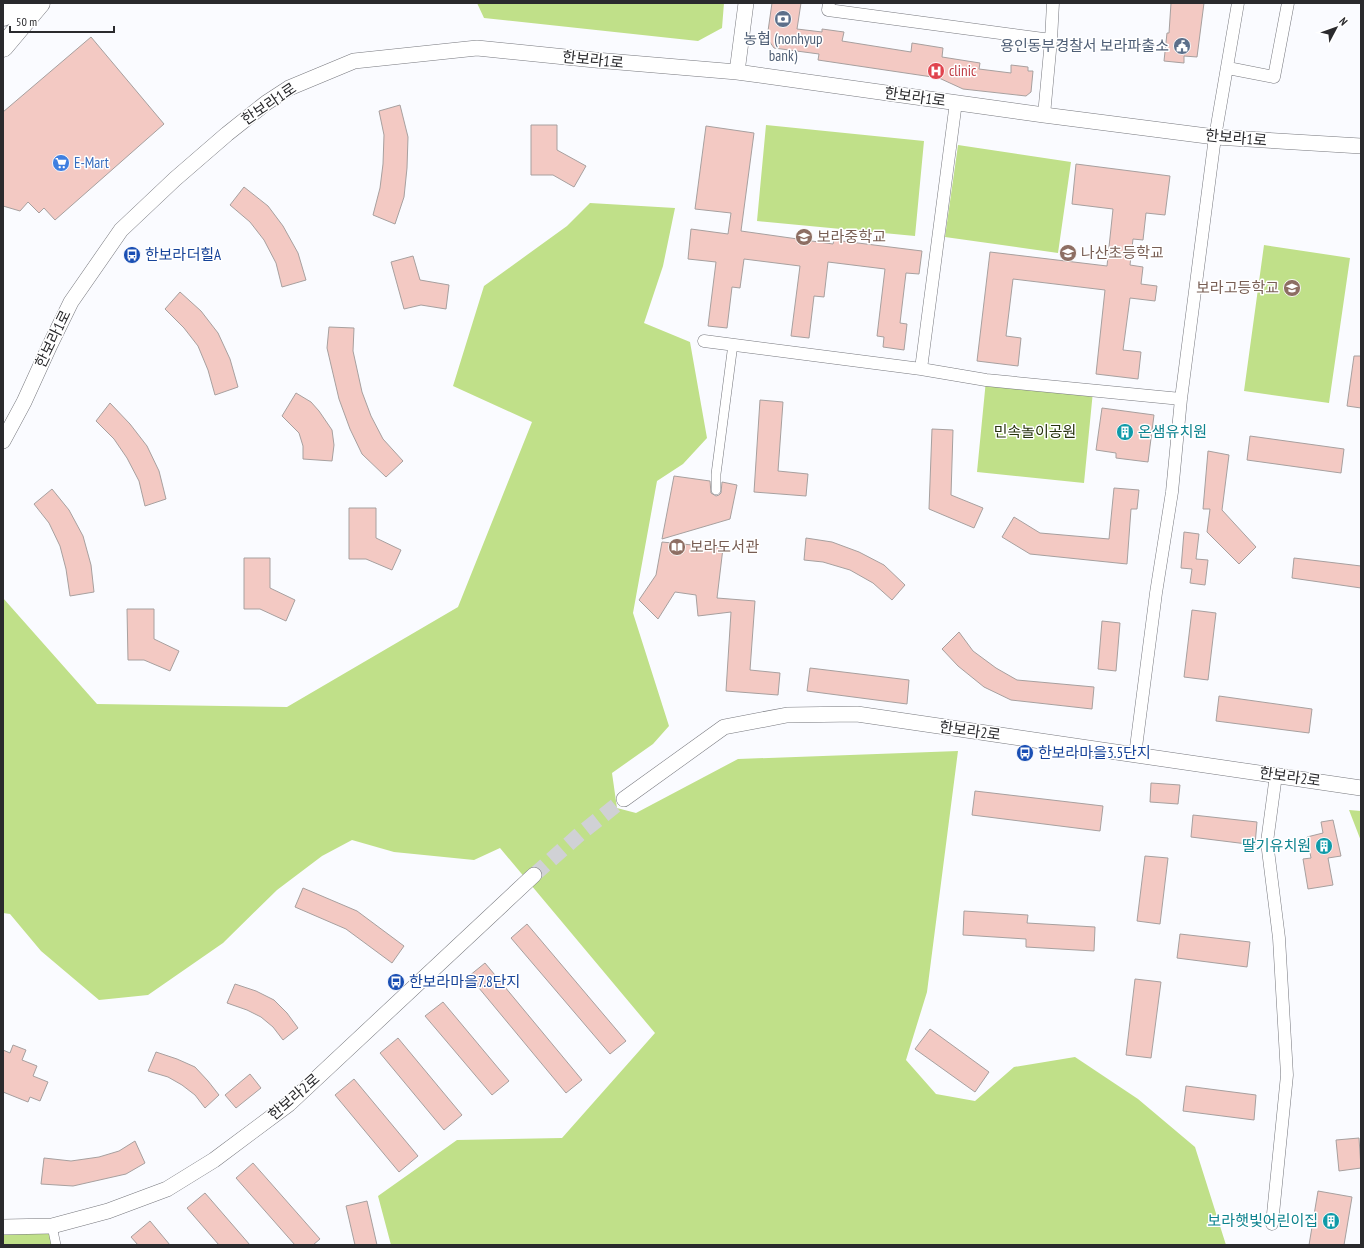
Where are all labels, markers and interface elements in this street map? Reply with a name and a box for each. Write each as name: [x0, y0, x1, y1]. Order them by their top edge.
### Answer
scale bar: [10, 8, 114, 34]
north arrow: [1316, 8, 1356, 48]
bank icon: 농협 (nonhyup bank): [773, 9, 793, 29]
text: 50 m: [16, 14, 37, 29]
text: N: [1336, 15, 1351, 28]
place label: 농협 (nonhyup bank): [743, 29, 823, 65]
place label: 용인동부경찰서 보라파출소: [1000, 36, 1169, 55]
public building icon: 용인동부경찰서 보라파출소: [1172, 36, 1192, 56]
street label: 한보라1로: [561, 47, 625, 72]
hospital icon: clinic: [926, 61, 946, 81]
place label: clinic: [949, 61, 977, 80]
street label: 한보라1로: [238, 78, 300, 129]
street label: 한보라1로: [883, 83, 947, 110]
street label: 한보라1로: [1204, 125, 1268, 150]
supermarket icon: E-Mart: [51, 153, 71, 173]
place label: E-Mart: [74, 153, 109, 172]
school or university icon: 보라중학교: [794, 227, 814, 247]
place label: 보라중학교: [817, 227, 886, 246]
school or university icon: 나산초등학교: [1058, 243, 1078, 263]
place label: 나산초등학교: [1081, 243, 1164, 262]
bus stop icon: 한보라더힐A: [122, 245, 142, 265]
place label: 한보라더힐A: [145, 245, 222, 264]
place label: 보라고등학교: [1196, 278, 1279, 297]
school or university icon: 보라고등학교: [1282, 278, 1302, 298]
street label: 한보라1로: [30, 307, 75, 371]
park label: 민속놀이공원: [994, 422, 1076, 441]
building icon: 온샘유치원: [1115, 422, 1135, 442]
place label: 온샘유치원: [1138, 422, 1207, 441]
library icon: 보라도서관: [667, 537, 687, 557]
place label: 보라도서관: [690, 537, 759, 556]
street label: 한보라2로: [938, 717, 1002, 744]
bus stop icon: 한보라마을3.5단지: [1015, 743, 1035, 763]
place label: 한보라마을3.5단지: [1038, 743, 1151, 762]
street label: 한보라2로: [1258, 763, 1322, 790]
place label: 딸기유치원: [1242, 836, 1311, 855]
building icon: 딸기유치원: [1314, 836, 1334, 856]
bus stop icon: 한보라마을7.8단지: [386, 972, 406, 992]
place label: 한보라마을7.8단지: [409, 972, 520, 991]
street label: 한보라2로: [264, 1069, 323, 1124]
place label: 보라햇빛어린이집: [1208, 1211, 1318, 1230]
building icon: 보라햇빛어린이집: [1321, 1211, 1341, 1231]

